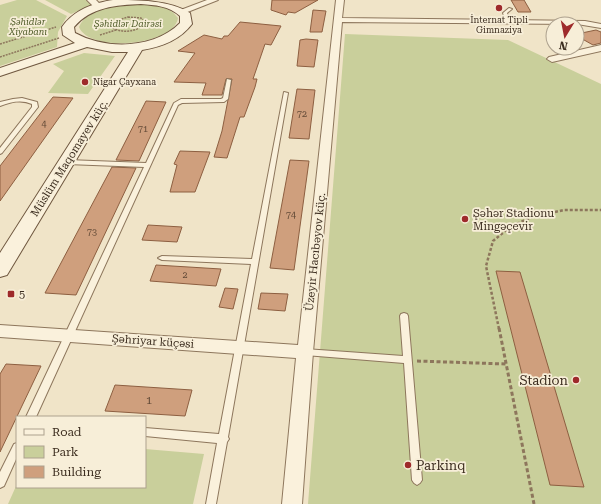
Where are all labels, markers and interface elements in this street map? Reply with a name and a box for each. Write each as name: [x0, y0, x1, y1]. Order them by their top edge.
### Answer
marker: İnternat Tipli Gimnaziya: [494, 3, 504, 13]
place label: İnternat Tipli Gimnaziya: [470, 14, 528, 35]
north arrow: [545, 16, 585, 56]
park label: Şəhidlər Xiyabanı: [8, 17, 47, 37]
park label: Şəhidlər Dairəsi: [93, 19, 162, 29]
text: N: [558, 38, 569, 52]
marker: Nigar Çayxana: [80, 77, 90, 87]
place label: Nigar Çayxana: [93, 77, 156, 87]
street label: Müslüm Maqomayev küç.: [28, 97, 111, 219]
house number: 72: [297, 109, 307, 119]
house number: 4: [41, 119, 47, 129]
house number: 71: [138, 124, 148, 134]
street label: Üzeyir Hacıbəyov küç.: [302, 192, 328, 312]
place label: Şəhər Stadionu Mingəçevir: [473, 207, 554, 233]
house number: 74: [286, 210, 296, 220]
marker: Şəhər Stadionu Mingəçevir: [460, 214, 470, 224]
house number: 73: [87, 227, 97, 237]
house number: 2: [182, 270, 188, 280]
place label: 5: [19, 288, 25, 301]
marker: 5: [6, 289, 16, 299]
street label: Şəhriyar küçəsi: [111, 332, 195, 351]
place label: Stadion: [519, 373, 569, 388]
marker: Stadion: [571, 375, 581, 385]
house number: 1: [146, 394, 152, 407]
legend: [16, 416, 146, 488]
text: Road: [52, 425, 82, 439]
text: Park: [52, 445, 79, 459]
place label: Parkinq: [416, 458, 466, 473]
marker: Parkinq: [403, 460, 413, 470]
text: Building: [52, 465, 101, 479]

